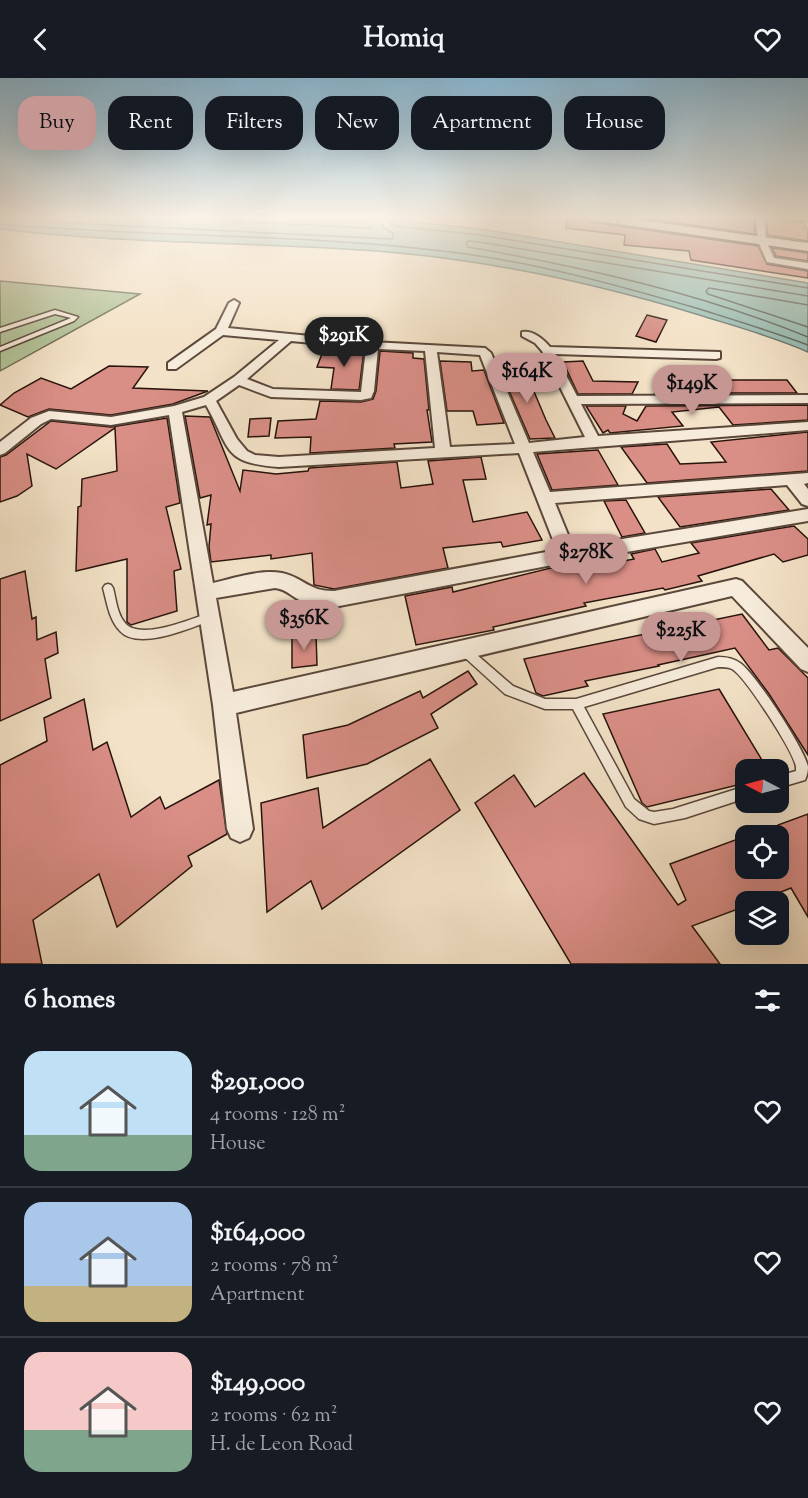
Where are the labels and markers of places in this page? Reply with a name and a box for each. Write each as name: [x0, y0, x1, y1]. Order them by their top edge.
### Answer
pin: $291K: [302, 317, 386, 368]
pin: $164K: [485, 353, 569, 404]
pin: $149K: [650, 365, 734, 416]
pin: $278K: [544, 534, 628, 585]
pin: $356K: [262, 600, 346, 651]
pin: $225K: [639, 612, 723, 663]

